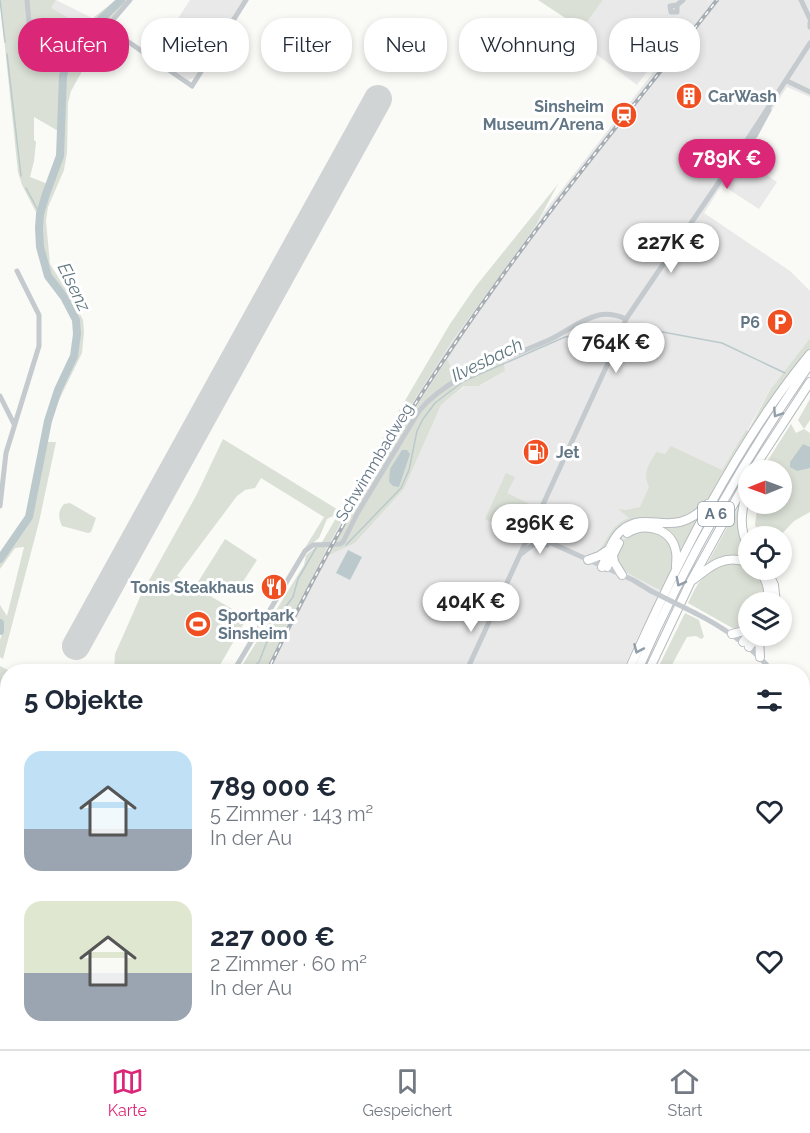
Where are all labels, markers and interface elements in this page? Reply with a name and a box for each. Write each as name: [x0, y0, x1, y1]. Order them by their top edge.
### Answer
chip: Kaufen: [18, 18, 129, 72]
chip: Mieten: [141, 18, 249, 72]
chip: Filter: [261, 18, 352, 72]
chip: Neu: [364, 18, 447, 72]
chip: Wohnung: [459, 18, 597, 72]
chip: Haus: [609, 18, 700, 72]
building icon: CarWash: [674, 81, 704, 111]
place label: CarWash: [708, 87, 777, 106]
place label: Sinsheim Museum/Arena: [483, 97, 604, 134]
station icon: Sinsheim Museum/Arena: [609, 100, 639, 130]
pin: 789K €: [678, 139, 776, 190]
text: 789K €: [693, 146, 761, 170]
pin: 227K €: [622, 223, 720, 274]
text: 227K €: [637, 230, 705, 254]
water label: Elsenz: [54, 259, 95, 315]
parking icon: P6: [765, 307, 795, 337]
place label: P6: [740, 313, 760, 332]
pin: 764K €: [567, 323, 665, 374]
text: 764K €: [582, 330, 650, 354]
water label: Ilvesbach: [448, 333, 526, 386]
street label: Schwimmbadweg: [332, 400, 417, 525]
one-way arrow: [773, 407, 785, 417]
fuel station icon: Jet: [521, 437, 551, 467]
place label: Jet: [556, 443, 579, 462]
north arrow: [738, 460, 792, 514]
map controls: [738, 460, 792, 646]
road number: A 6: [698, 502, 734, 526]
pin: 296K €: [491, 504, 589, 555]
text: 296K €: [505, 511, 575, 535]
button: locate: [738, 526, 792, 580]
restaurant icon: Tonis Steakhaus: [259, 572, 289, 602]
one-way arrow: [676, 575, 687, 586]
place label: Tonis Steakhaus: [131, 578, 254, 597]
pin: 404K €: [422, 582, 520, 633]
text: 404K €: [436, 589, 506, 613]
button: layers: [738, 592, 792, 646]
place label: Sportpark Sinsheim: [218, 606, 294, 643]
sports icon: Sportpark Sinsheim: [183, 609, 213, 639]
one-way arrow: [633, 643, 645, 654]
icon: filters: [753, 684, 786, 717]
text: 5 Objekte: [24, 685, 143, 715]
text: 789 000 €: [210, 772, 337, 802]
icon: home: [72, 775, 144, 847]
icon: heart: [753, 795, 786, 828]
text: 5 Zimmer · 143 m²: [210, 802, 373, 826]
text: In der Au: [210, 826, 292, 850]
text: 227 000 €: [210, 922, 335, 952]
icon: home: [72, 925, 144, 997]
icon: heart: [753, 945, 786, 978]
text: 2 Zimmer · 60 m²: [210, 952, 367, 976]
text: In der Au: [210, 976, 292, 1000]
tab: Karte: [108, 1065, 147, 1120]
tab: Gespeichert: [362, 1065, 452, 1120]
tab: Start: [668, 1065, 702, 1120]

